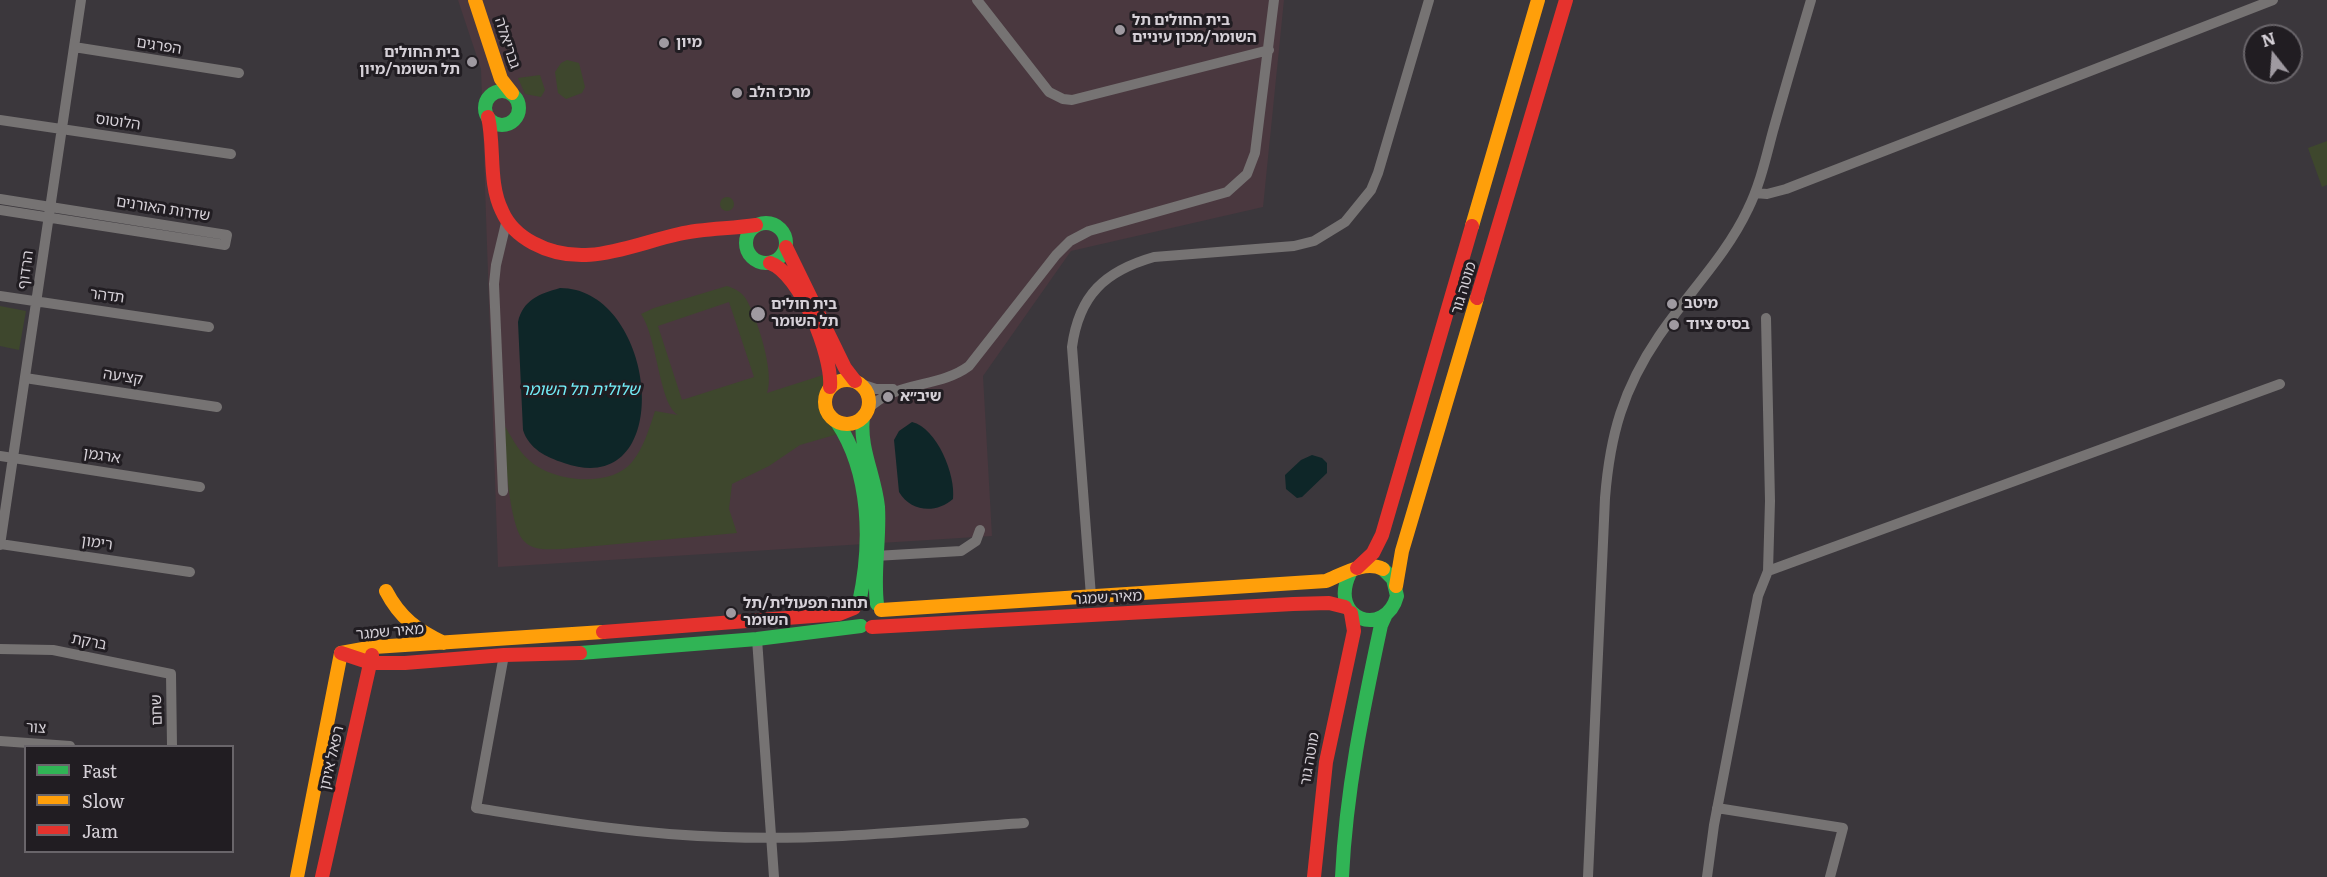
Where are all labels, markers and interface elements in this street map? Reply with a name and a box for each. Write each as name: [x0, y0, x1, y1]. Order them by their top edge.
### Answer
place label: בית החולים תל השומר/מכון עיניים: [1132, 12, 1257, 47]
street label: גבריאלה: [490, 15, 524, 71]
marker: בית החולים תל השומר/מכון עיניים: [1113, 23, 1127, 37]
north arrow: [2243, 24, 2303, 84]
text: N: [2258, 25, 2278, 52]
street label: הפרגים: [135, 34, 183, 58]
place label: מיון: [676, 34, 702, 52]
marker: מיון: [657, 36, 671, 50]
place label: בית החולים תל השומר/מיון: [359, 44, 460, 79]
marker: בית החולים תל השומר/מיון: [465, 55, 479, 69]
place label: מרכז הלב: [749, 84, 811, 102]
marker: מרכז הלב: [730, 86, 744, 100]
street label: הלוטוס: [94, 110, 142, 134]
street label: שדרות האורנים: [115, 193, 211, 225]
street label: הרדוף: [14, 249, 38, 291]
street label: מוטה גור: [1448, 260, 1480, 316]
street label: תדהר: [89, 285, 125, 307]
place label: מיטב: [1684, 295, 1718, 313]
place label: בית חולים תל השומר: [771, 296, 838, 331]
marker: מיטב: [1665, 297, 1679, 311]
marker: בית חולים תל השומר: [749, 305, 767, 323]
place label: בסיס ציוד: [1686, 316, 1750, 334]
marker: בסיס ציוד: [1667, 318, 1681, 332]
street label: קציעה: [102, 365, 144, 389]
water label: שלולית תל השומר: [520, 380, 640, 400]
place label: שיב״א: [900, 388, 942, 406]
marker: שיב״א: [881, 390, 895, 404]
street label: ארגמן: [82, 444, 122, 468]
street label: רימון: [80, 532, 114, 554]
street label: מאיר שמגר: [1073, 587, 1143, 609]
place label: תחנה תפעולית/תל השומר: [743, 595, 868, 630]
marker: תחנה תפעולית/תל השומר: [724, 606, 738, 620]
street label: מאיר שמגר: [355, 620, 425, 644]
street label: ברקת: [70, 630, 108, 654]
street label: שחם: [148, 694, 166, 726]
street label: צור: [25, 718, 47, 738]
street label: רפאל איתן: [316, 724, 348, 792]
street label: מוטה גור: [1296, 731, 1324, 787]
legend: [24, 745, 234, 853]
text: Fast: [82, 757, 117, 784]
text: Slow: [82, 787, 124, 814]
text: Jam: [82, 817, 118, 844]

